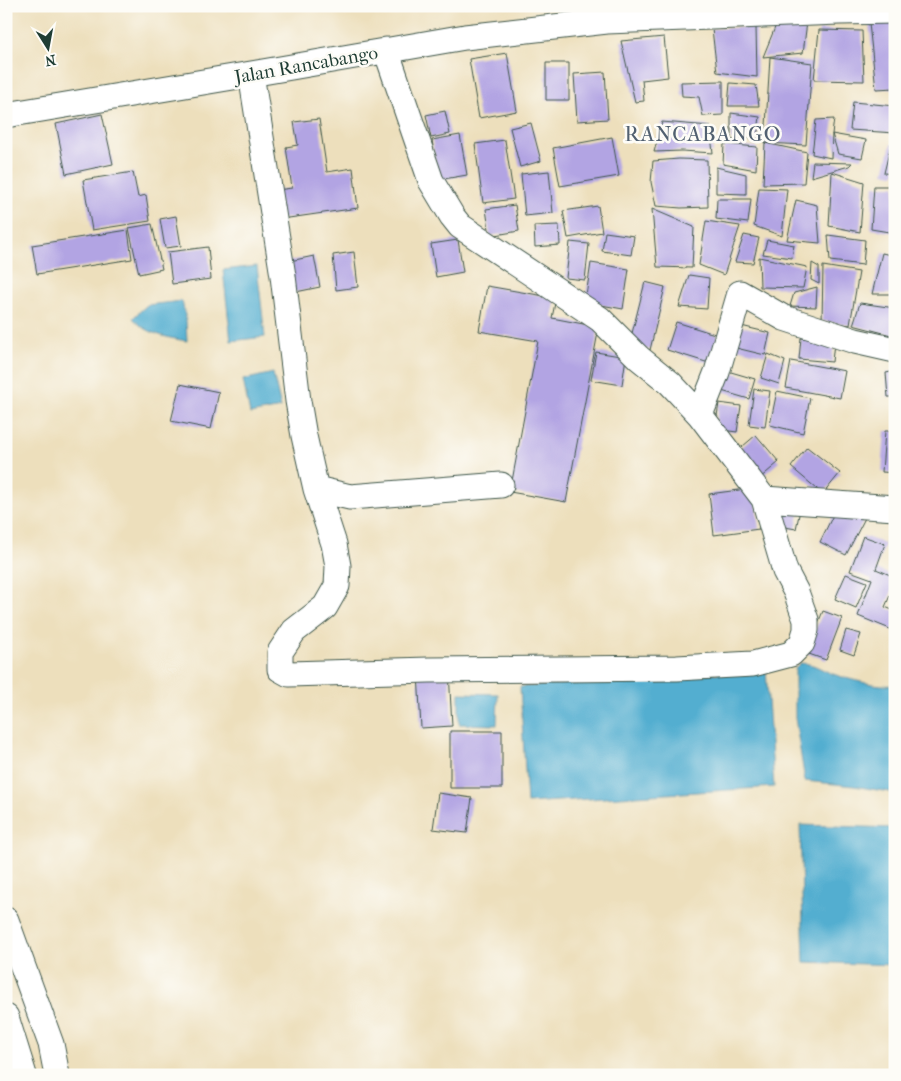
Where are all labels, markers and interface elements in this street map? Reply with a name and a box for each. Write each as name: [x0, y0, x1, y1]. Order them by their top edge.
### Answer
north arrow: [22, 22, 72, 72]
street label: Jalan Rancabango: [231, 41, 380, 89]
text: N: [43, 51, 57, 70]
district label: RANCABANGO: [625, 122, 781, 146]

